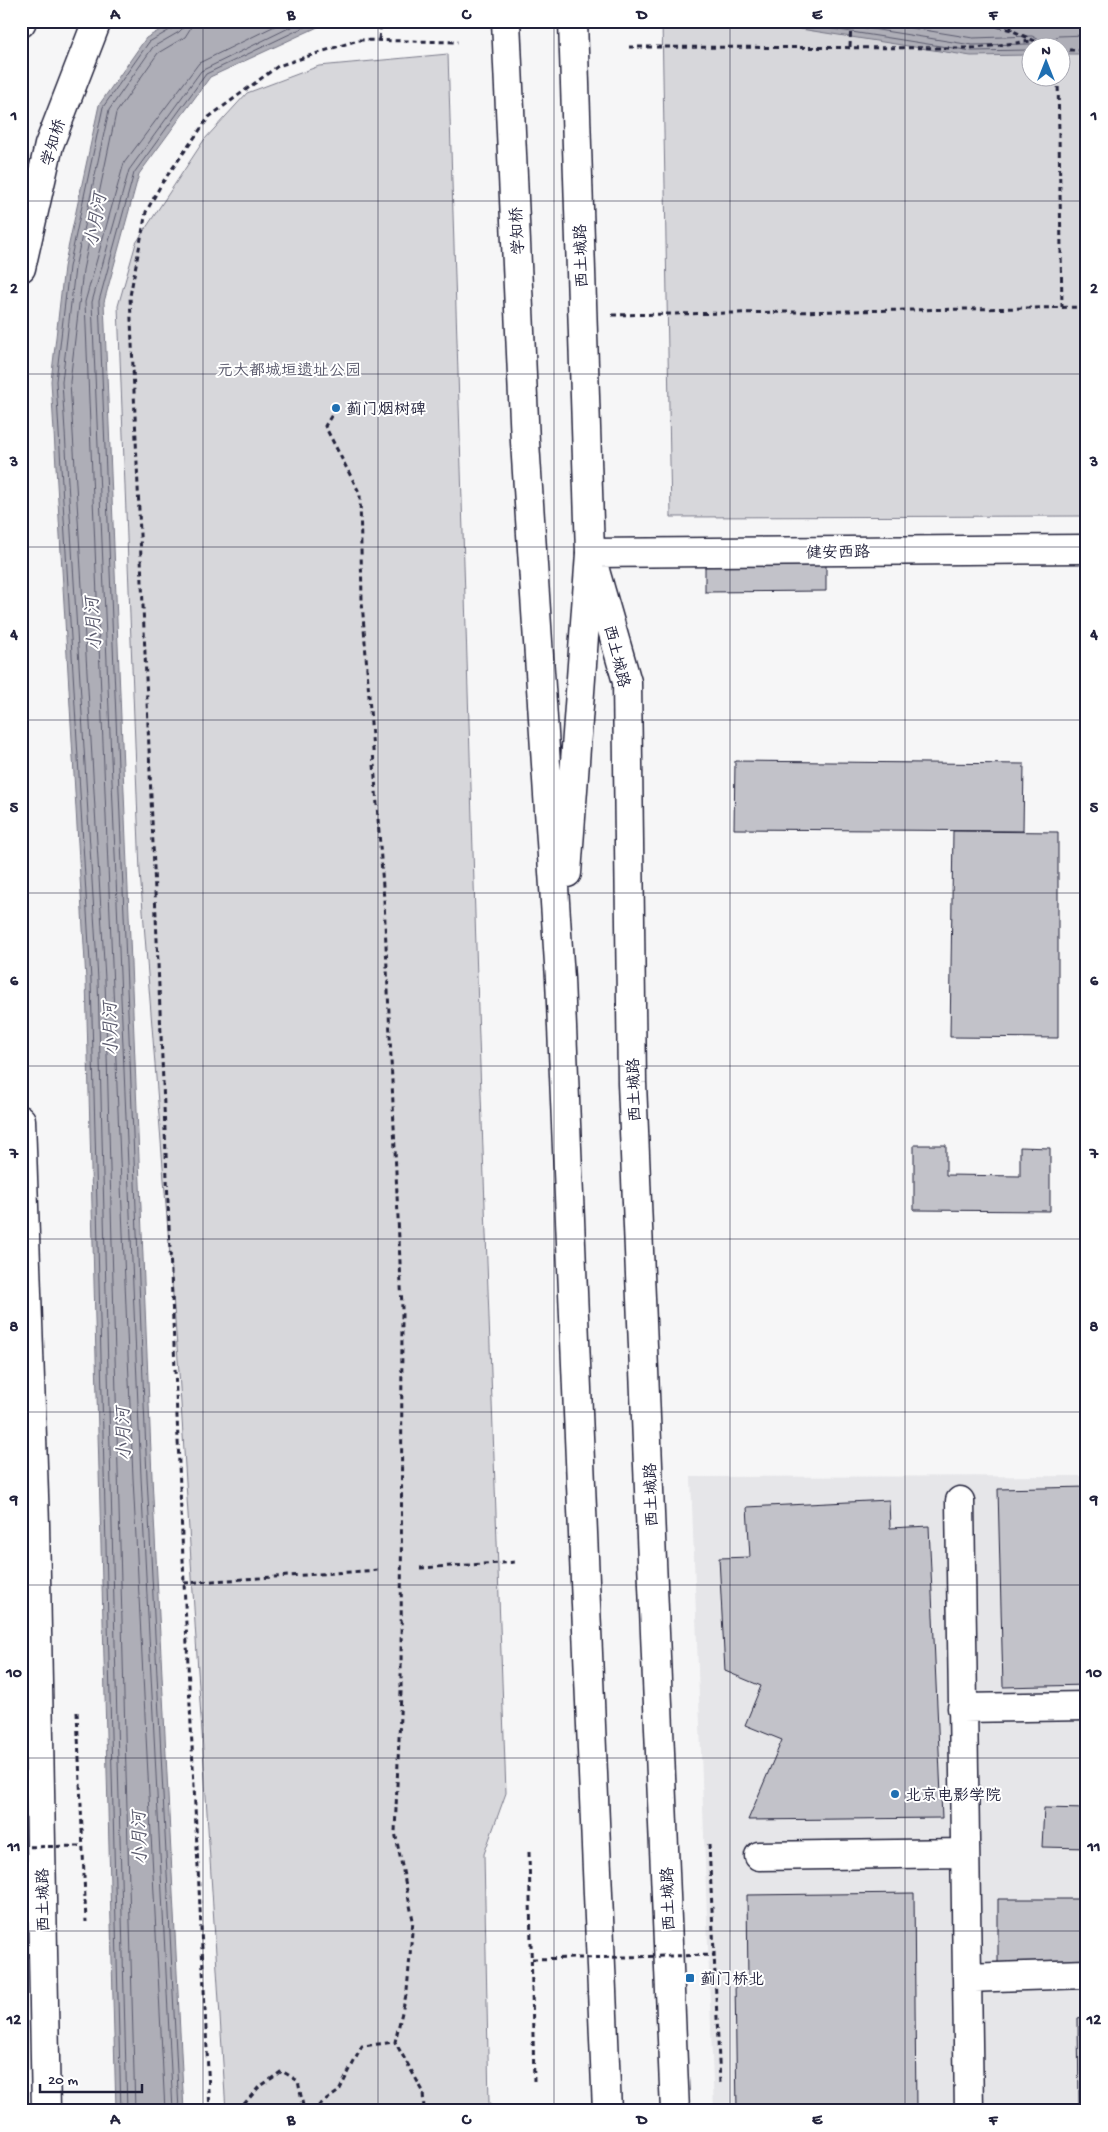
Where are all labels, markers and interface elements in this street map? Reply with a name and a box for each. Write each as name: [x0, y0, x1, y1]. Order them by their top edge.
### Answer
text: A: [109, 7, 121, 26]
text: B: [286, 7, 296, 26]
text: C: [461, 7, 472, 26]
text: D: [635, 7, 648, 26]
text: E: [812, 7, 823, 26]
text: F: [988, 7, 999, 26]
north arrow: [1020, 38, 1070, 88]
text: N: [1041, 43, 1051, 60]
text: 1: [10, 108, 17, 127]
text: 1: [1090, 108, 1097, 127]
street label: 学知桥: [38, 117, 71, 169]
water label: 小月河: [81, 189, 113, 249]
street label: 学知桥: [508, 206, 530, 255]
street label: 西土城路: [571, 224, 594, 288]
text: 2: [10, 281, 18, 300]
text: 2: [1090, 281, 1098, 300]
park label: 元大都城垣遗址公园: [217, 361, 361, 382]
place label: 蓟门烟树碑: [346, 400, 426, 421]
marker: 蓟门烟树碑: [330, 402, 342, 414]
text: 3: [9, 454, 18, 473]
text: 3: [1089, 454, 1098, 473]
street label: 健安西路: [806, 542, 870, 565]
water label: 小月河: [82, 593, 108, 652]
street label: 西土城路: [598, 623, 634, 690]
text: 4: [9, 627, 18, 646]
text: 4: [1089, 627, 1098, 646]
text: 5: [10, 800, 19, 819]
text: 5: [1090, 800, 1099, 819]
text: 6: [10, 973, 19, 992]
text: 6: [1090, 973, 1099, 992]
water label: 小月河: [100, 999, 124, 1056]
street label: 西土城路: [624, 1058, 647, 1122]
text: 7: [9, 1146, 19, 1165]
text: 7: [1089, 1146, 1099, 1165]
text: 8: [10, 1319, 19, 1338]
text: 8: [1090, 1319, 1099, 1338]
water label: 小月河: [113, 1404, 137, 1461]
street label: 西土城路: [641, 1463, 664, 1527]
text: 9: [9, 1492, 18, 1511]
text: 9: [1089, 1492, 1098, 1511]
text: 10: [5, 1665, 22, 1684]
text: 10: [1085, 1665, 1102, 1684]
place label: 北京电影学院: [905, 1786, 1001, 1807]
marker: 北京电影学院: [889, 1788, 901, 1800]
water label: 小月河: [129, 1808, 153, 1865]
text: 11: [7, 1839, 20, 1858]
text: 11: [1087, 1839, 1100, 1858]
street label: 西土城路: [658, 1867, 681, 1931]
street label: 西土城路: [33, 1868, 56, 1932]
place label: 蓟门桥北: [700, 1970, 764, 1991]
marker: 蓟门桥北: [684, 1972, 696, 1984]
text: 12: [6, 2012, 21, 2031]
text: 12: [1086, 2012, 1101, 2031]
scale bar: [40, 2062, 142, 2094]
text: 20 m: [48, 2072, 78, 2090]
text: A: [109, 2112, 121, 2131]
text: B: [286, 2112, 296, 2131]
text: C: [461, 2112, 472, 2131]
text: D: [635, 2112, 648, 2131]
text: E: [812, 2112, 823, 2131]
text: F: [988, 2112, 999, 2131]

